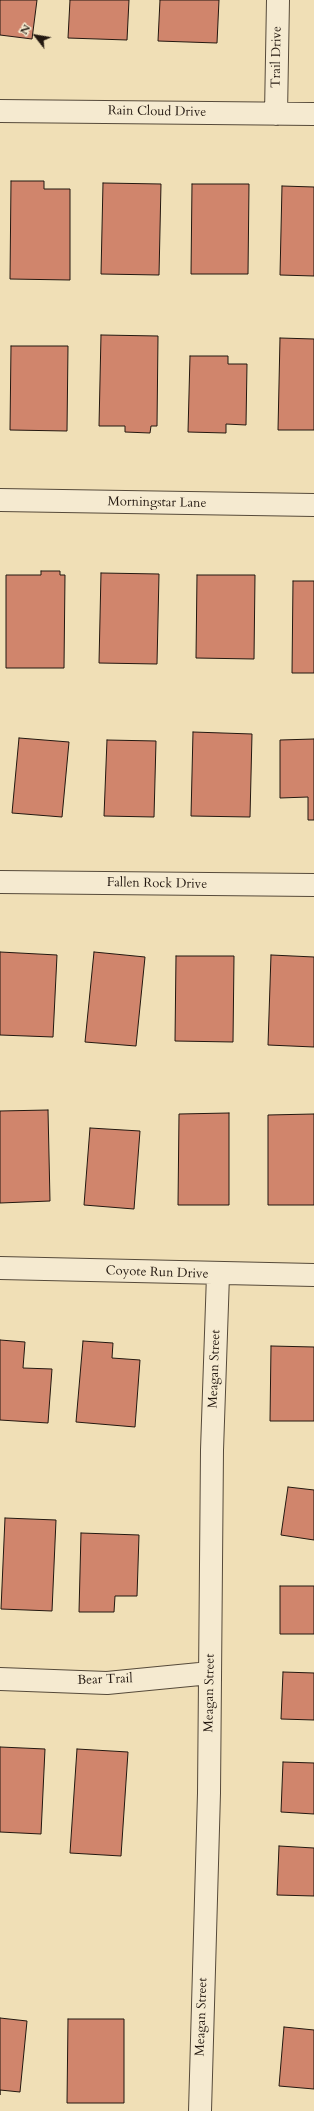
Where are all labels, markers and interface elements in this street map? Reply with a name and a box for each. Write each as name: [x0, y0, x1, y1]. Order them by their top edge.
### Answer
north arrow: [16, 16, 56, 56]
text: N: [16, 22, 34, 38]
street label: Trail Drive: [269, 26, 285, 88]
street label: Rain Cloud Drive: [108, 103, 206, 121]
street label: Morningstar Lane: [107, 494, 207, 512]
street label: Fallen Rock Drive: [107, 875, 207, 893]
street label: Coyote Run Drive: [105, 1263, 209, 1283]
street label: Meagan Street: [206, 1329, 224, 1409]
street label: Meagan Street: [202, 1653, 218, 1733]
street label: Bear Trail: [77, 1671, 133, 1689]
street label: Meagan Street: [193, 1977, 211, 2057]

